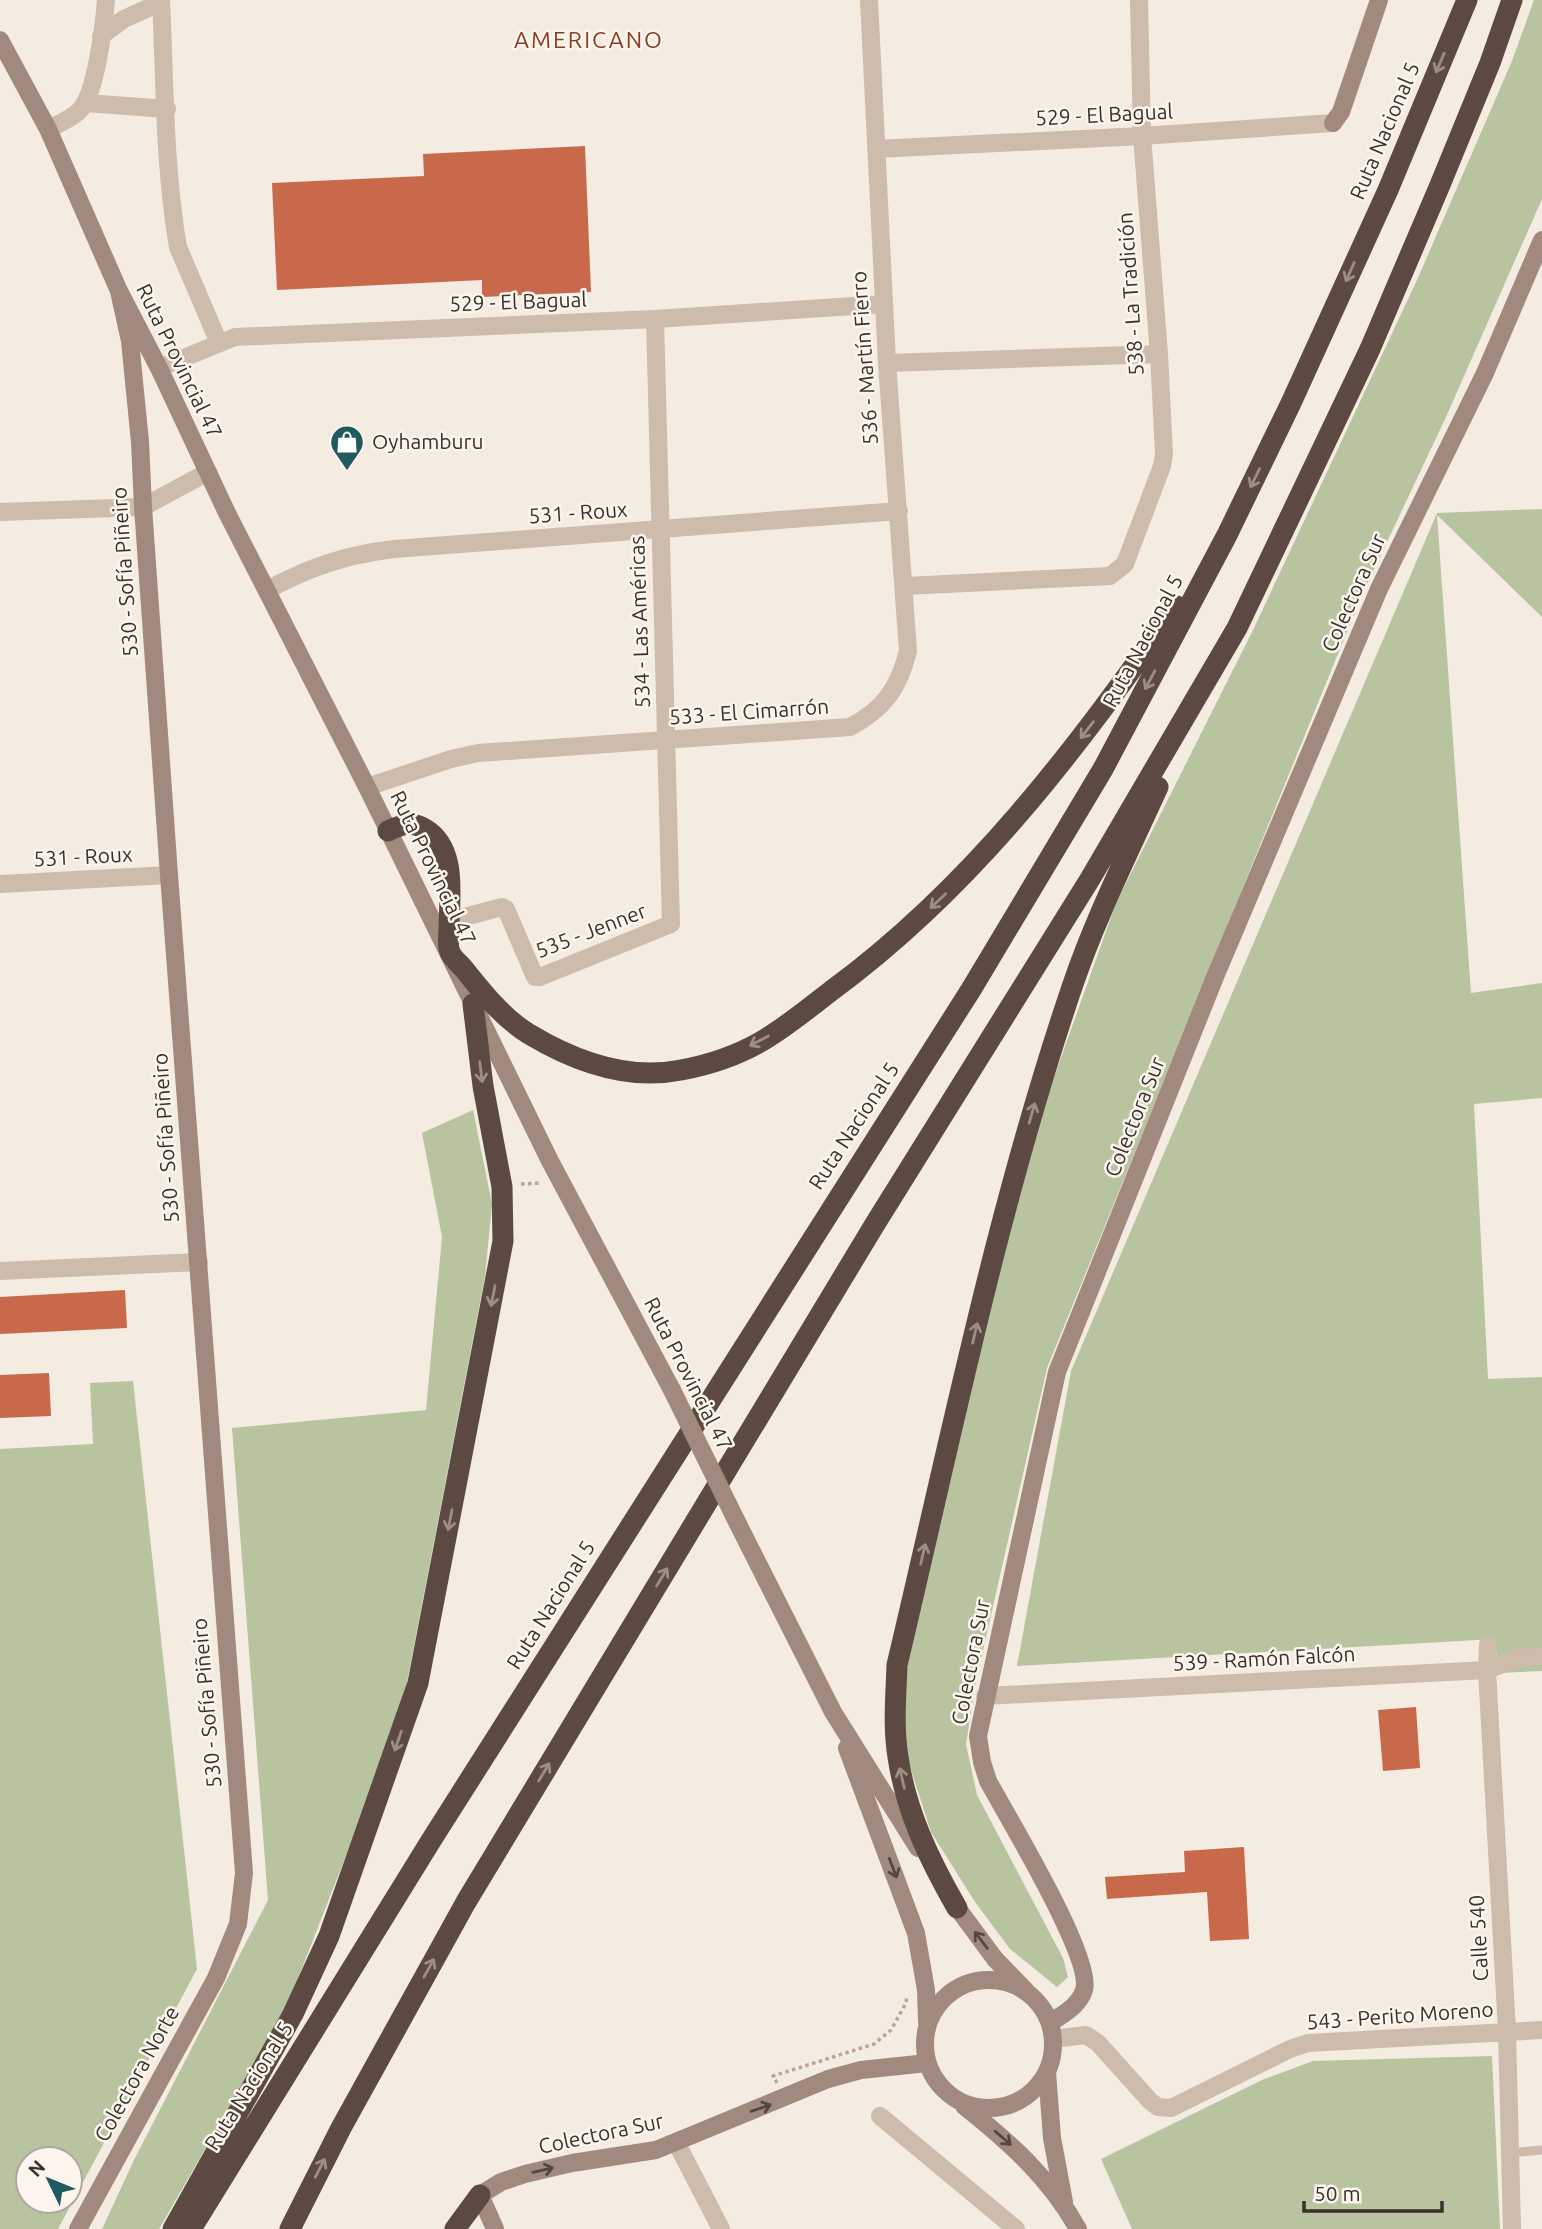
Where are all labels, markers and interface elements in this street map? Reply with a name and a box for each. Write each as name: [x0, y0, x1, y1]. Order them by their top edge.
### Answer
district label: AMERICANO: [514, 27, 664, 52]
one-way arrow: [1433, 52, 1446, 73]
street label: Ruta Nacional 5: [1344, 58, 1424, 203]
street label: 529 - El Bagual: [1035, 98, 1173, 130]
street label: 538 - La Tradición: [1112, 212, 1148, 377]
one-way arrow: [1343, 261, 1356, 282]
street label: 536 - Martín Fierro: [846, 270, 882, 446]
street label: Ruta Provincial 47: [132, 280, 228, 442]
street label: 529 - El Bagual: [449, 287, 587, 315]
shop icon: Oyhamburu: [328, 423, 366, 472]
place label: Oyhamburu: [372, 429, 484, 453]
one-way arrow: [1247, 467, 1261, 488]
street label: 530 - Sofía Piñeiro: [106, 486, 142, 658]
street label: 531 - Roux: [528, 497, 629, 527]
street label: Colectora Sur: [1316, 530, 1390, 655]
street label: 534 - Las Américas: [624, 535, 654, 709]
street label: Ruta Nacional 5: [1097, 570, 1187, 711]
one-way arrow: [1143, 670, 1157, 690]
street label: 533 - El Cimarrón: [668, 693, 830, 729]
one-way arrow: [1080, 721, 1095, 739]
street label: Ruta Provincial 47: [386, 787, 482, 949]
street label: 531 - Roux: [33, 841, 133, 871]
one-way arrow: [929, 892, 947, 909]
street label: 535 - Jenner: [532, 898, 649, 962]
one-way arrow: [749, 1035, 770, 1048]
street label: 530 - Sofía Piñeiro: [147, 1052, 183, 1224]
street label: Colectora Sur: [1099, 1053, 1169, 1180]
street label: Ruta Nacional 5: [803, 1057, 903, 1194]
one-way arrow: [475, 1060, 488, 1082]
one-way arrow: [1026, 1102, 1039, 1125]
one-way arrow: [486, 1284, 499, 1307]
street label: Ruta Provincial 47: [640, 1293, 738, 1454]
one-way arrow: [969, 1322, 982, 1345]
one-way arrow: [443, 1508, 456, 1531]
street label: Ruta Nacional 5: [501, 1536, 599, 1673]
one-way arrow: [917, 1544, 930, 1566]
one-way arrow: [655, 1568, 669, 1588]
street label: Colectora Sur: [946, 1597, 994, 1726]
street label: 530 - Sofía Piñeiro: [187, 1617, 225, 1789]
street label: 539 - Ramón Falcón: [1172, 1641, 1356, 1675]
one-way arrow: [391, 1729, 403, 1751]
one-way arrow: [538, 1763, 552, 1783]
one-way arrow: [895, 1767, 909, 1790]
one-way arrow: [887, 1856, 900, 1878]
street label: Calle 540: [1464, 1894, 1492, 1982]
one-way arrow: [974, 1931, 988, 1950]
one-way arrow: [422, 1959, 436, 1979]
street label: 543 - Perito Moreno: [1305, 1996, 1494, 2034]
street label: Colectora Norte: [89, 2002, 183, 2145]
street label: Ruta Nacional 5: [199, 2017, 297, 2154]
one-way arrow: [749, 2101, 771, 2113]
street label: Colectora Sur: [536, 2108, 665, 2158]
one-way arrow: [994, 2130, 1012, 2146]
north arrow: [14, 2145, 84, 2215]
text: N: [24, 2156, 49, 2181]
one-way arrow: [314, 2158, 328, 2179]
one-way arrow: [531, 2162, 554, 2176]
scale bar: [1304, 2170, 1442, 2214]
text: 50 m: [1314, 2181, 1361, 2205]

